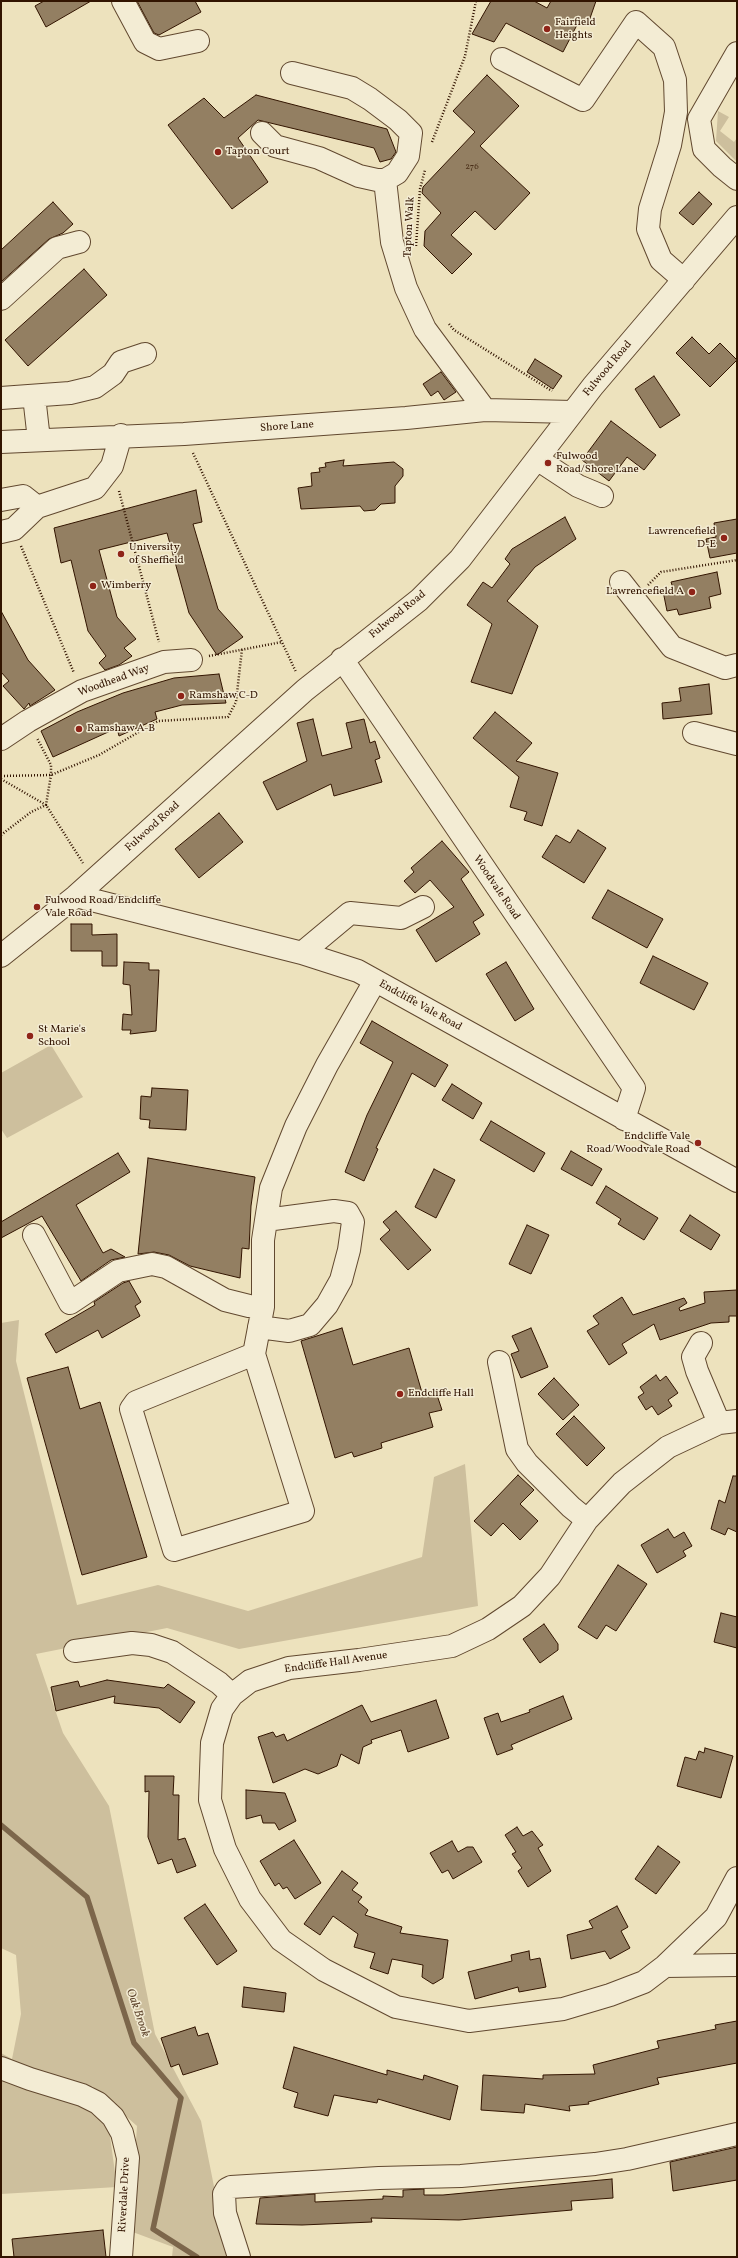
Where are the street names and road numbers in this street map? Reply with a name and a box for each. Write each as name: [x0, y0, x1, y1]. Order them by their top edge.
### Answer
street label: Tapton Walk: [402, 196, 418, 258]
street label: Fulwood Road: [581, 338, 635, 400]
street label: Shore Lane: [260, 419, 314, 435]
street label: Fulwood Road: [367, 588, 429, 642]
street label: Woodhead Way: [76, 662, 152, 700]
street label: Fulwood Road: [123, 799, 183, 855]
street label: Woodvale Road: [470, 853, 522, 923]
street label: Endcliffe Vale Road: [376, 978, 464, 1034]
street label: Endcliffe Hall Avenue: [284, 1649, 388, 1677]
street label: Riverdale Drive: [116, 2157, 134, 2233]

